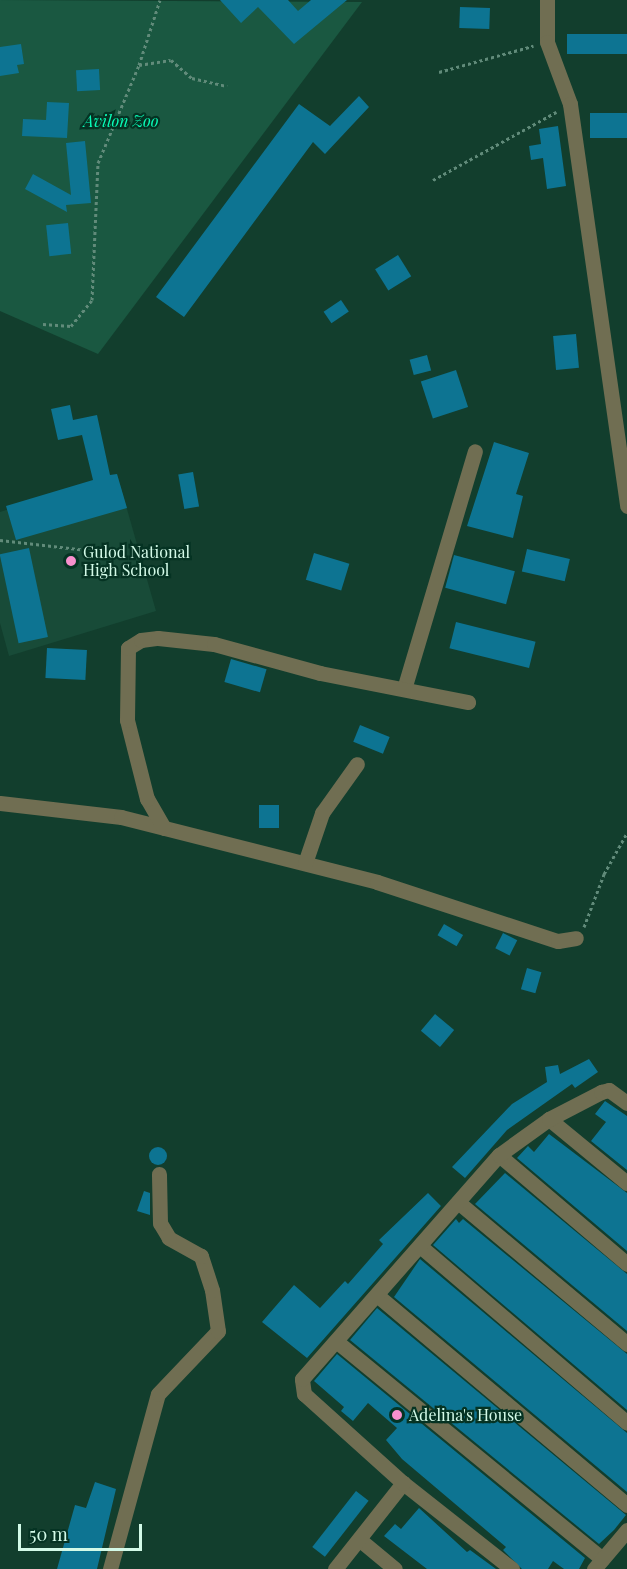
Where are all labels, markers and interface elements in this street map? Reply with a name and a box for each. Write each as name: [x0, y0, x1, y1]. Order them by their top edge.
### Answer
park label: Avilon Zoo: [83, 111, 159, 131]
place label: Gulod National High School: [83, 542, 190, 580]
marker: Gulod National High School: [64, 554, 78, 568]
place label: Adelina's House: [409, 1405, 522, 1425]
marker: Adelina's House: [390, 1408, 404, 1422]
scale bar: [21, 1512, 146, 1550]
text: 50 m: [29, 1522, 68, 1546]

